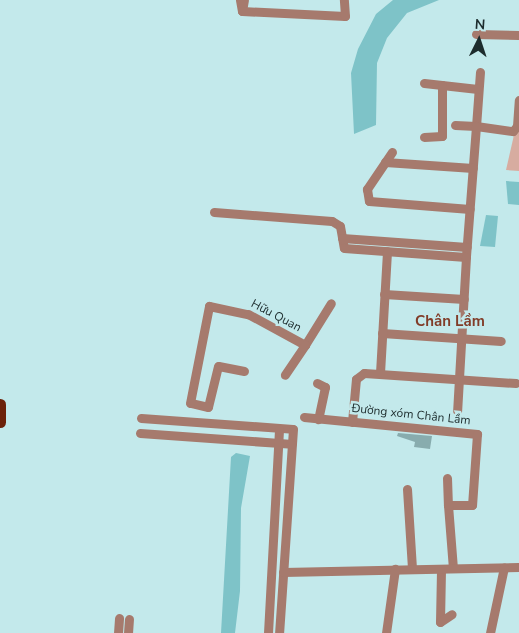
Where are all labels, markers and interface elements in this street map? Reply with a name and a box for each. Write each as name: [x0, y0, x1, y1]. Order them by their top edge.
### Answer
north arrow: [454, 15, 504, 65]
text: N: [474, 15, 486, 34]
street label: Hữu Quan: [248, 297, 304, 335]
district label: Chân Lầm: [415, 313, 485, 331]
street label: Đường xóm Chân Lầm: [351, 402, 471, 428]

